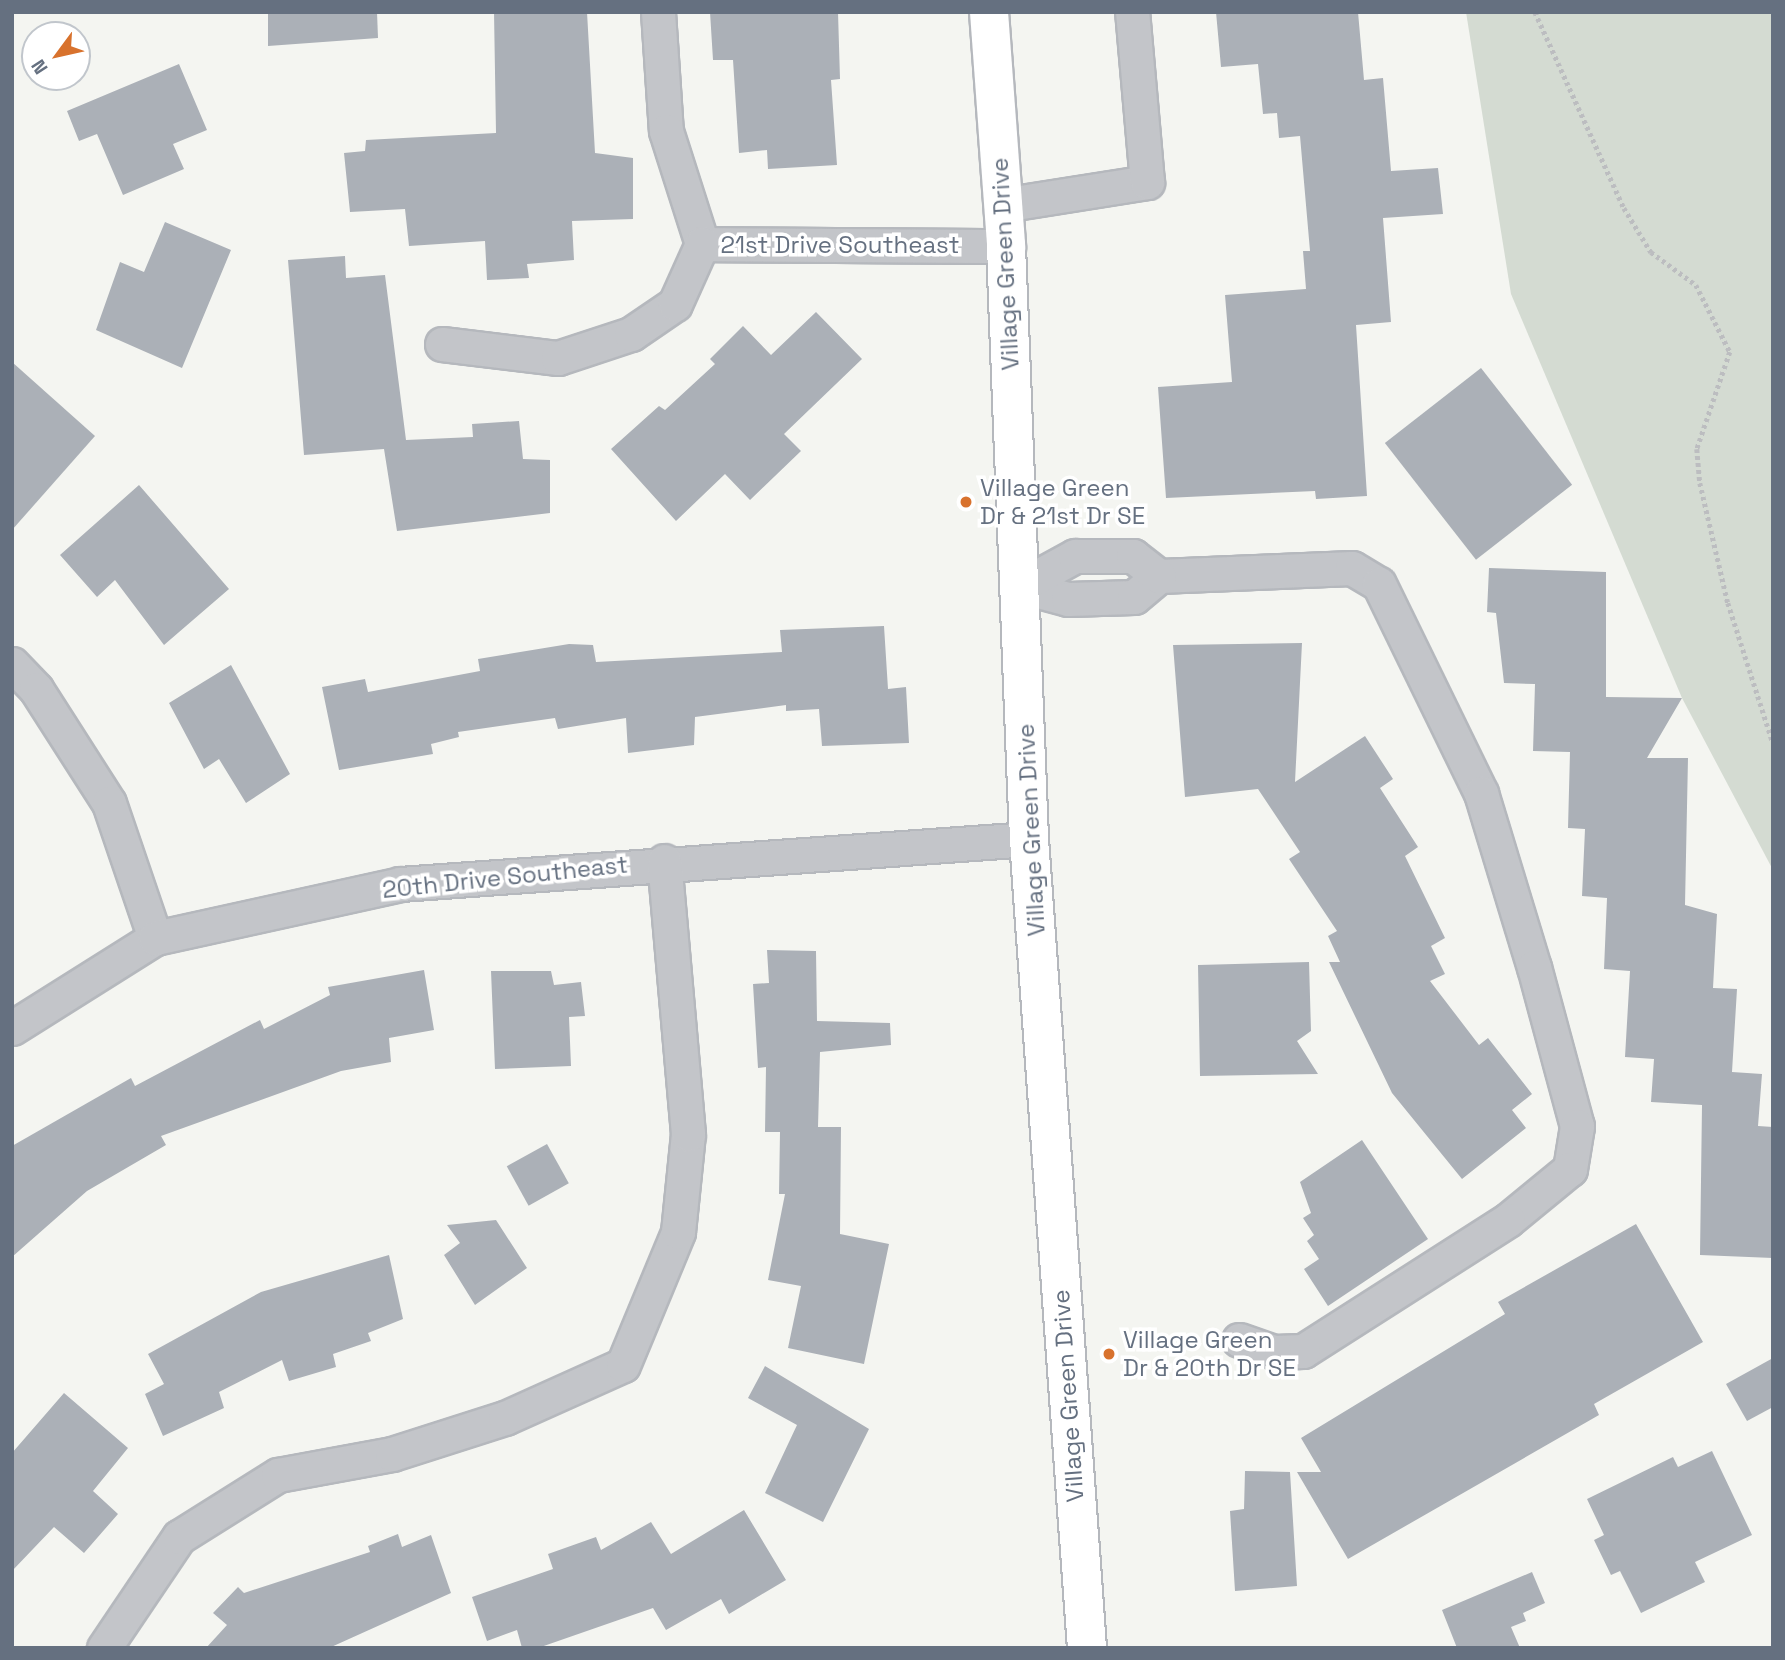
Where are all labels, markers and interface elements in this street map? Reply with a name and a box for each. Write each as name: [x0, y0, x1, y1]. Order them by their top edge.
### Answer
north arrow: [21, 21, 91, 91]
text: N: [26, 54, 54, 79]
street label: Village Green Drive: [985, 157, 1025, 371]
street label: 21st Drive Southeast: [720, 231, 960, 259]
place label: Village Green Dr & 21st Dr SE: [980, 474, 1145, 530]
marker: Village Green Dr & 21st Dr SE: [958, 494, 974, 510]
street label: Village Green Drive: [1011, 723, 1051, 937]
street label: 20th Drive Southeast: [381, 850, 629, 904]
street label: Village Green Drive: [1046, 1289, 1090, 1503]
place label: Village Green Dr & 20th Dr SE: [1123, 1326, 1296, 1382]
marker: Village Green Dr & 20th Dr SE: [1101, 1346, 1117, 1362]

